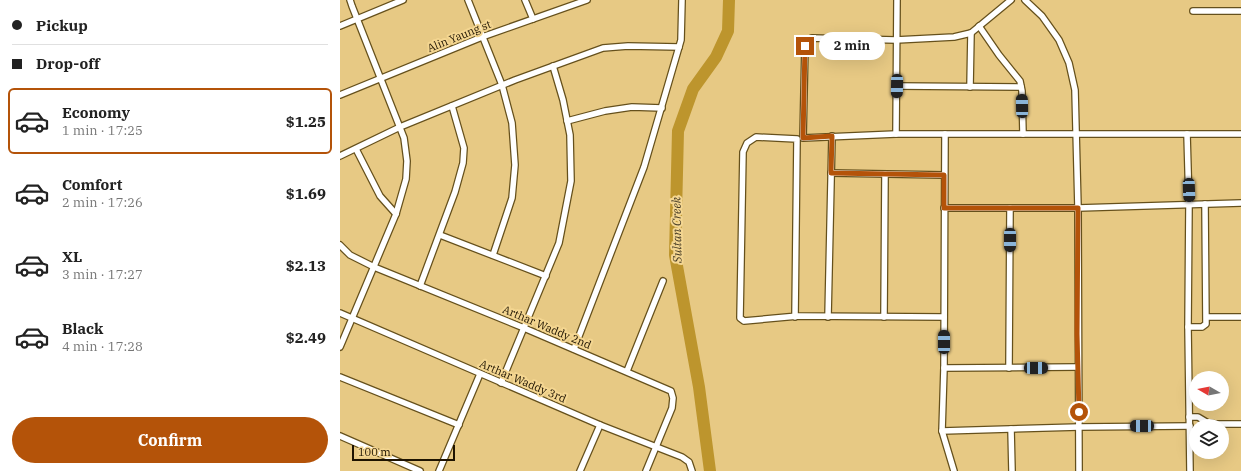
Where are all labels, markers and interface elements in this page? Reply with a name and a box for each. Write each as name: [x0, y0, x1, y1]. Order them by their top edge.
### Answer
text: Pickup: [36, 16, 88, 35]
street label: Alin Yaung st: [425, 17, 493, 55]
callout: 2 min: [819, 32, 885, 60]
route end: [796, 37, 814, 55]
text: 2 min: [834, 37, 870, 54]
text: Drop-off: [36, 54, 100, 73]
car: [891, 74, 903, 98]
car: [1016, 94, 1028, 118]
icon: car: [14, 103, 50, 139]
text: Economy: [62, 103, 130, 122]
text: $1.25: [286, 112, 326, 131]
text: 1 min · 17:25: [62, 122, 143, 139]
icon: car: [14, 175, 50, 211]
text: Comfort: [62, 175, 122, 194]
car: [1183, 178, 1195, 202]
text: $1.69: [286, 184, 326, 203]
text: 2 min · 17:26: [62, 194, 143, 211]
water label: Sultan Creek: [668, 196, 685, 264]
car: [1004, 228, 1016, 252]
icon: car: [14, 247, 50, 283]
text: XL: [62, 247, 82, 266]
text: $2.13: [286, 256, 326, 275]
text: 3 min · 17:27: [62, 266, 143, 283]
street label: Arthar Waddy 2nd: [501, 302, 594, 352]
icon: car: [14, 319, 50, 355]
text: Black: [62, 319, 103, 338]
text: $2.49: [286, 328, 326, 347]
car: [938, 330, 950, 354]
text: 4 min · 17:28: [62, 338, 143, 355]
street label: Arthar Waddy 3rd: [478, 356, 569, 406]
car: [1024, 362, 1048, 374]
north arrow: [1189, 371, 1229, 411]
map controls: [1189, 371, 1229, 459]
route start: [1070, 403, 1088, 421]
button: Confirm: [12, 417, 328, 463]
button: layers: [1189, 419, 1229, 459]
car: [1130, 420, 1154, 432]
scale bar: [352, 443, 455, 462]
text: 100 m: [358, 445, 391, 459]

